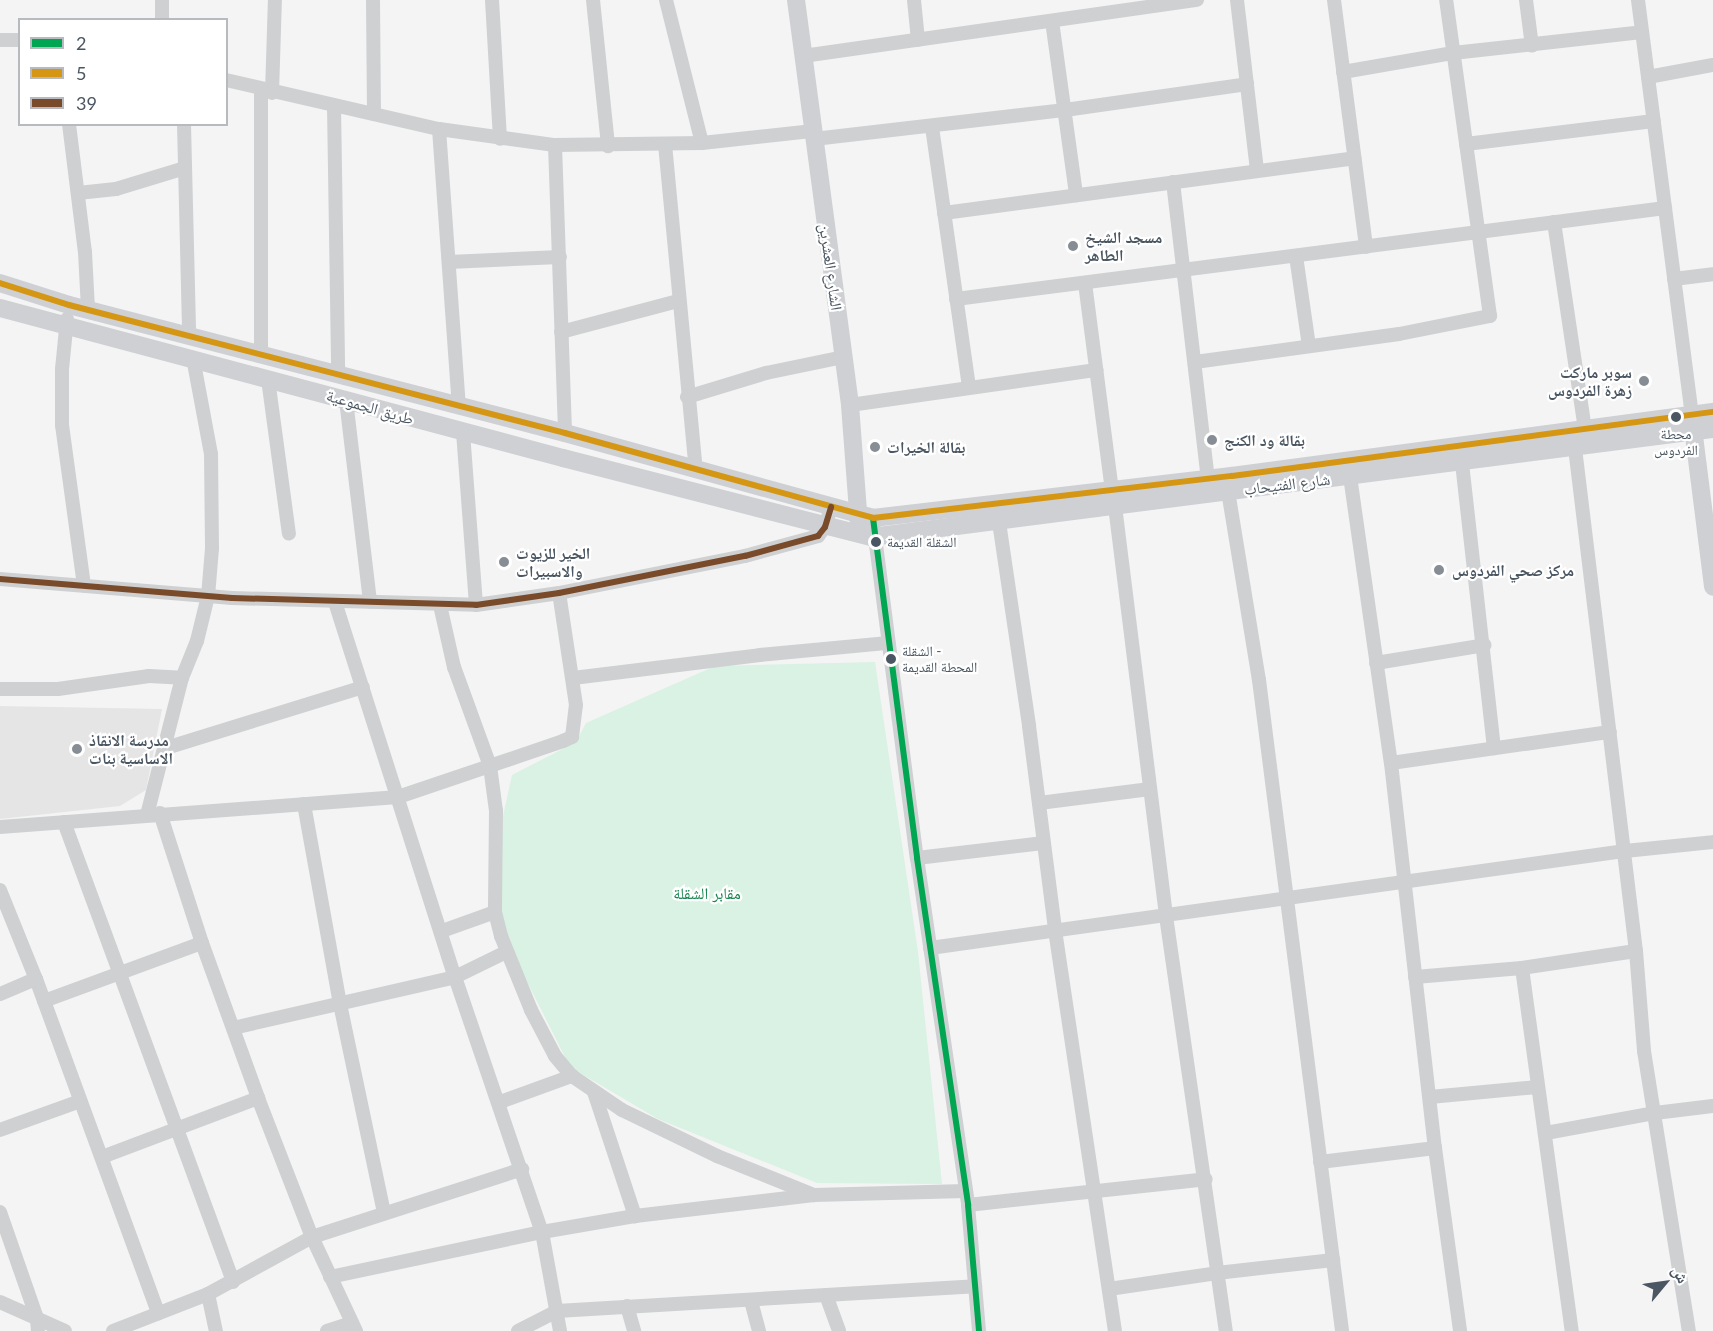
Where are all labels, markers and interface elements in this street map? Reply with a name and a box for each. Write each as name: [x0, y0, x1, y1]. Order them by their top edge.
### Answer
legend: [18, 18, 228, 126]
text: 2: [76, 32, 86, 54]
text: 5: [76, 62, 86, 84]
text: 39: [76, 92, 97, 114]
street label: الشارع العشرين: [815, 222, 847, 312]
place label: مسجد الشيخ الطاهر: [1085, 227, 1162, 265]
marker: مسجد الشيخ الطاهر: [1066, 239, 1080, 253]
place label: سوبر ماركت زهرة الفردوس: [1548, 362, 1632, 400]
marker: سوبر ماركت زهرة الفردوس: [1637, 374, 1651, 388]
street label: طريق الجموعية: [324, 385, 416, 429]
marker: محطة الفردوس: [1670, 411, 1682, 423]
place label: محطة الفردوس: [1654, 426, 1698, 458]
place label: بقالة ود الكنج: [1224, 430, 1305, 450]
marker: بقالة ود الكنج: [1205, 433, 1219, 447]
place label: بقالة الخيرات: [887, 437, 965, 457]
marker: بقالة الخيرات: [868, 440, 882, 454]
street label: شارع الفتيحاب: [1243, 469, 1331, 499]
place label: الشقلة القديمة: [887, 534, 957, 550]
marker: الشقلة القديمة: [870, 536, 882, 548]
place label: الخير للزيوت والاسبيرات: [516, 543, 590, 581]
marker: الخير للزيوت والاسبيرات: [497, 555, 511, 569]
place label: مركز صحي الفردوس: [1452, 560, 1574, 580]
marker: مركز صحي الفردوس: [1430, 561, 1448, 579]
place label: الشقلة - المحطة القديمة: [902, 643, 977, 676]
marker: الشقلة - المحطة القديمة: [885, 653, 897, 665]
place label: مدرسة الانقاذ الاساسية بنات: [89, 730, 173, 768]
marker: مدرسة الانقاذ الاساسية بنات: [70, 742, 84, 756]
park label: مقابر الشقلة: [673, 883, 741, 903]
north arrow: [1635, 1253, 1695, 1313]
text: ش: [1669, 1262, 1694, 1286]

